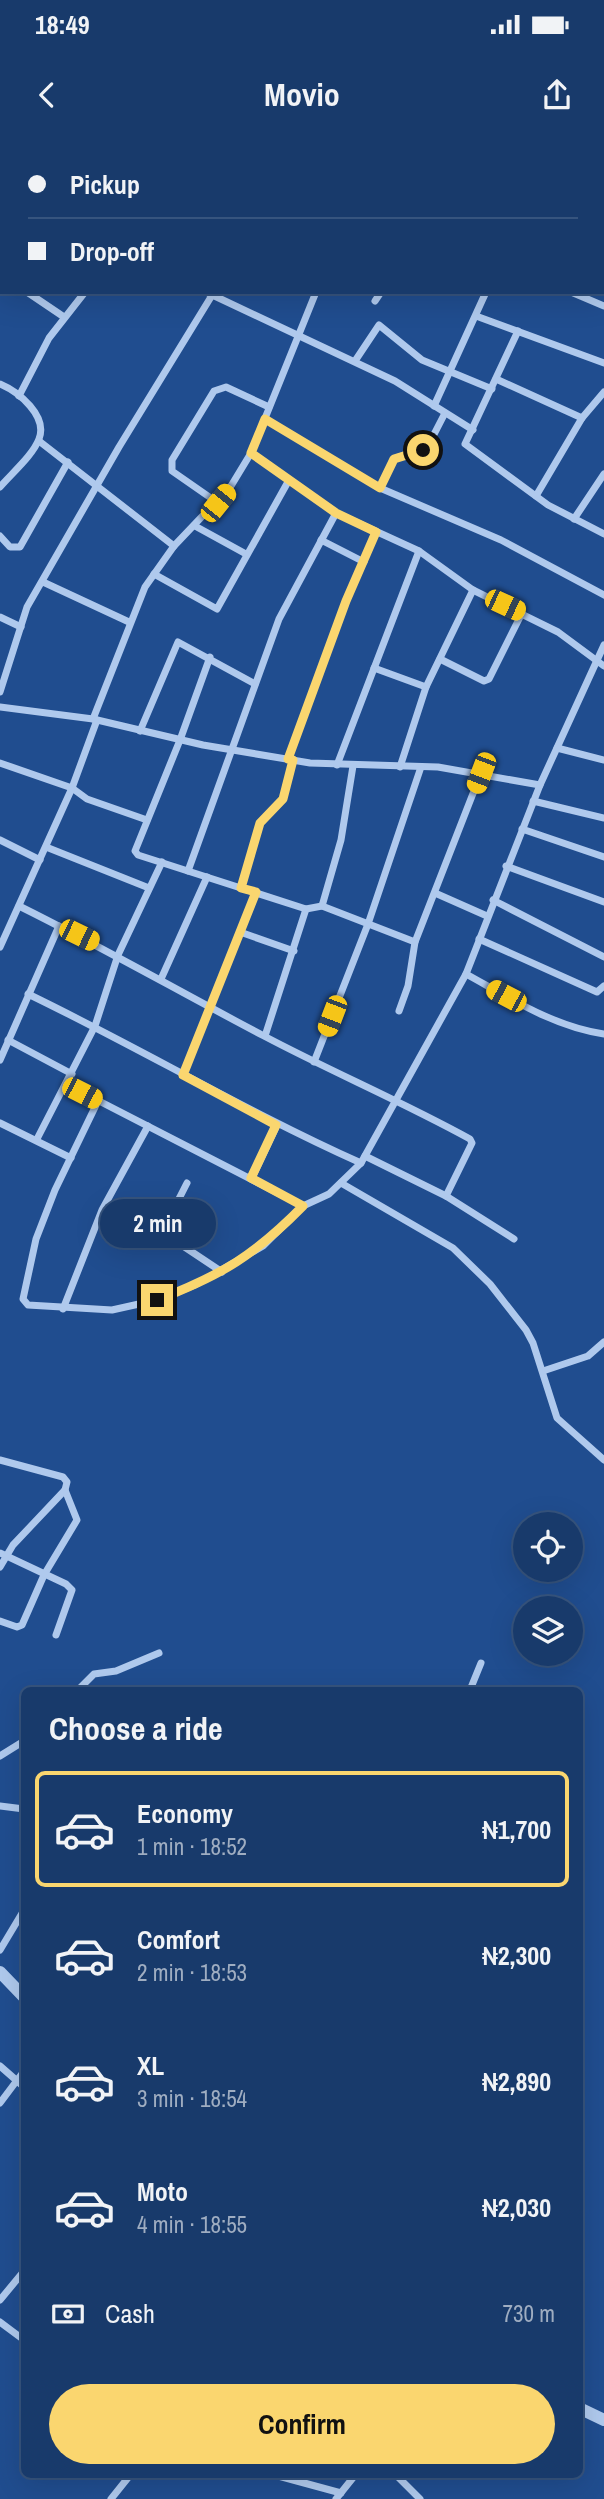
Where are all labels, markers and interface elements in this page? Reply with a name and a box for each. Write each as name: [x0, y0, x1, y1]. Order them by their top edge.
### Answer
text: 18:49: [35, 7, 90, 42]
text: Movio: [264, 73, 340, 116]
icon: back: [28, 76, 66, 114]
icon: share: [538, 76, 576, 114]
text: Pickup: [70, 167, 140, 202]
text: Drop-off: [70, 234, 154, 269]
route start: [407, 434, 439, 466]
car: [197, 480, 240, 526]
car: [482, 587, 529, 623]
car: [464, 750, 499, 796]
car: [56, 916, 103, 954]
car: [483, 977, 530, 1015]
car: [315, 993, 350, 1039]
car: [59, 1074, 106, 1112]
callout: 2 min: [99, 1198, 215, 1248]
text: 2 min: [133, 1208, 183, 1239]
route end: [141, 1284, 173, 1316]
map controls: [513, 1512, 583, 1666]
button: locate: [513, 1512, 583, 1582]
button: layers: [513, 1596, 583, 1666]
text: Choose a ride: [49, 1707, 223, 1750]
text: Economy: [137, 1796, 233, 1831]
icon: car: [53, 1798, 116, 1861]
text: ₦1,700: [482, 1812, 551, 1847]
text: 1 min · 18:52: [137, 1831, 247, 1862]
text: Comfort: [137, 1922, 220, 1957]
icon: car: [53, 1924, 116, 1987]
text: ₦2,300: [482, 1938, 551, 1973]
text: 2 min · 18:53: [137, 1957, 247, 1988]
text: XL: [137, 2048, 164, 2083]
icon: car: [53, 2050, 116, 2113]
text: ₦2,890: [482, 2064, 551, 2099]
text: 3 min · 18:54: [137, 2083, 247, 2114]
text: Moto: [137, 2174, 188, 2209]
icon: car: [53, 2176, 116, 2239]
text: ₦2,030: [482, 2190, 551, 2225]
text: 4 min · 18:55: [137, 2209, 247, 2240]
icon: cash: [49, 2295, 87, 2333]
text: Cash: [105, 2296, 155, 2331]
text: 730 m: [503, 2298, 555, 2329]
button: Confirm: [49, 2384, 555, 2464]

